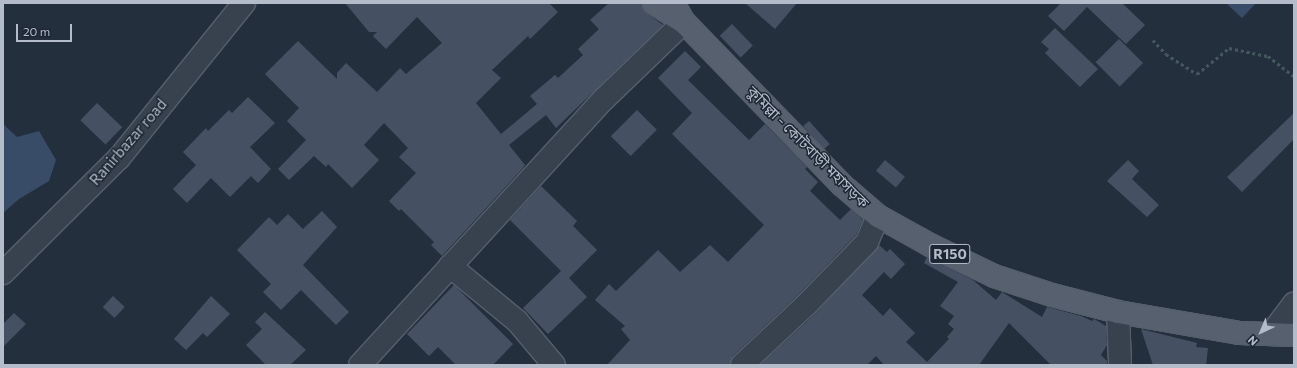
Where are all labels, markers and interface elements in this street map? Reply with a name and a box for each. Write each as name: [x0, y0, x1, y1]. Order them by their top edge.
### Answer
scale bar: [18, 16, 74, 42]
text: 20 m: [23, 24, 50, 38]
street label: কুমিল্লা - কোটবাড়ী মহাসড়ক: [743, 82, 873, 212]
street label: Ranirbazar road: [86, 95, 170, 189]
road number: R150: [929, 242, 971, 266]
north arrow: [1241, 312, 1281, 352]
text: N: [1245, 333, 1260, 349]

